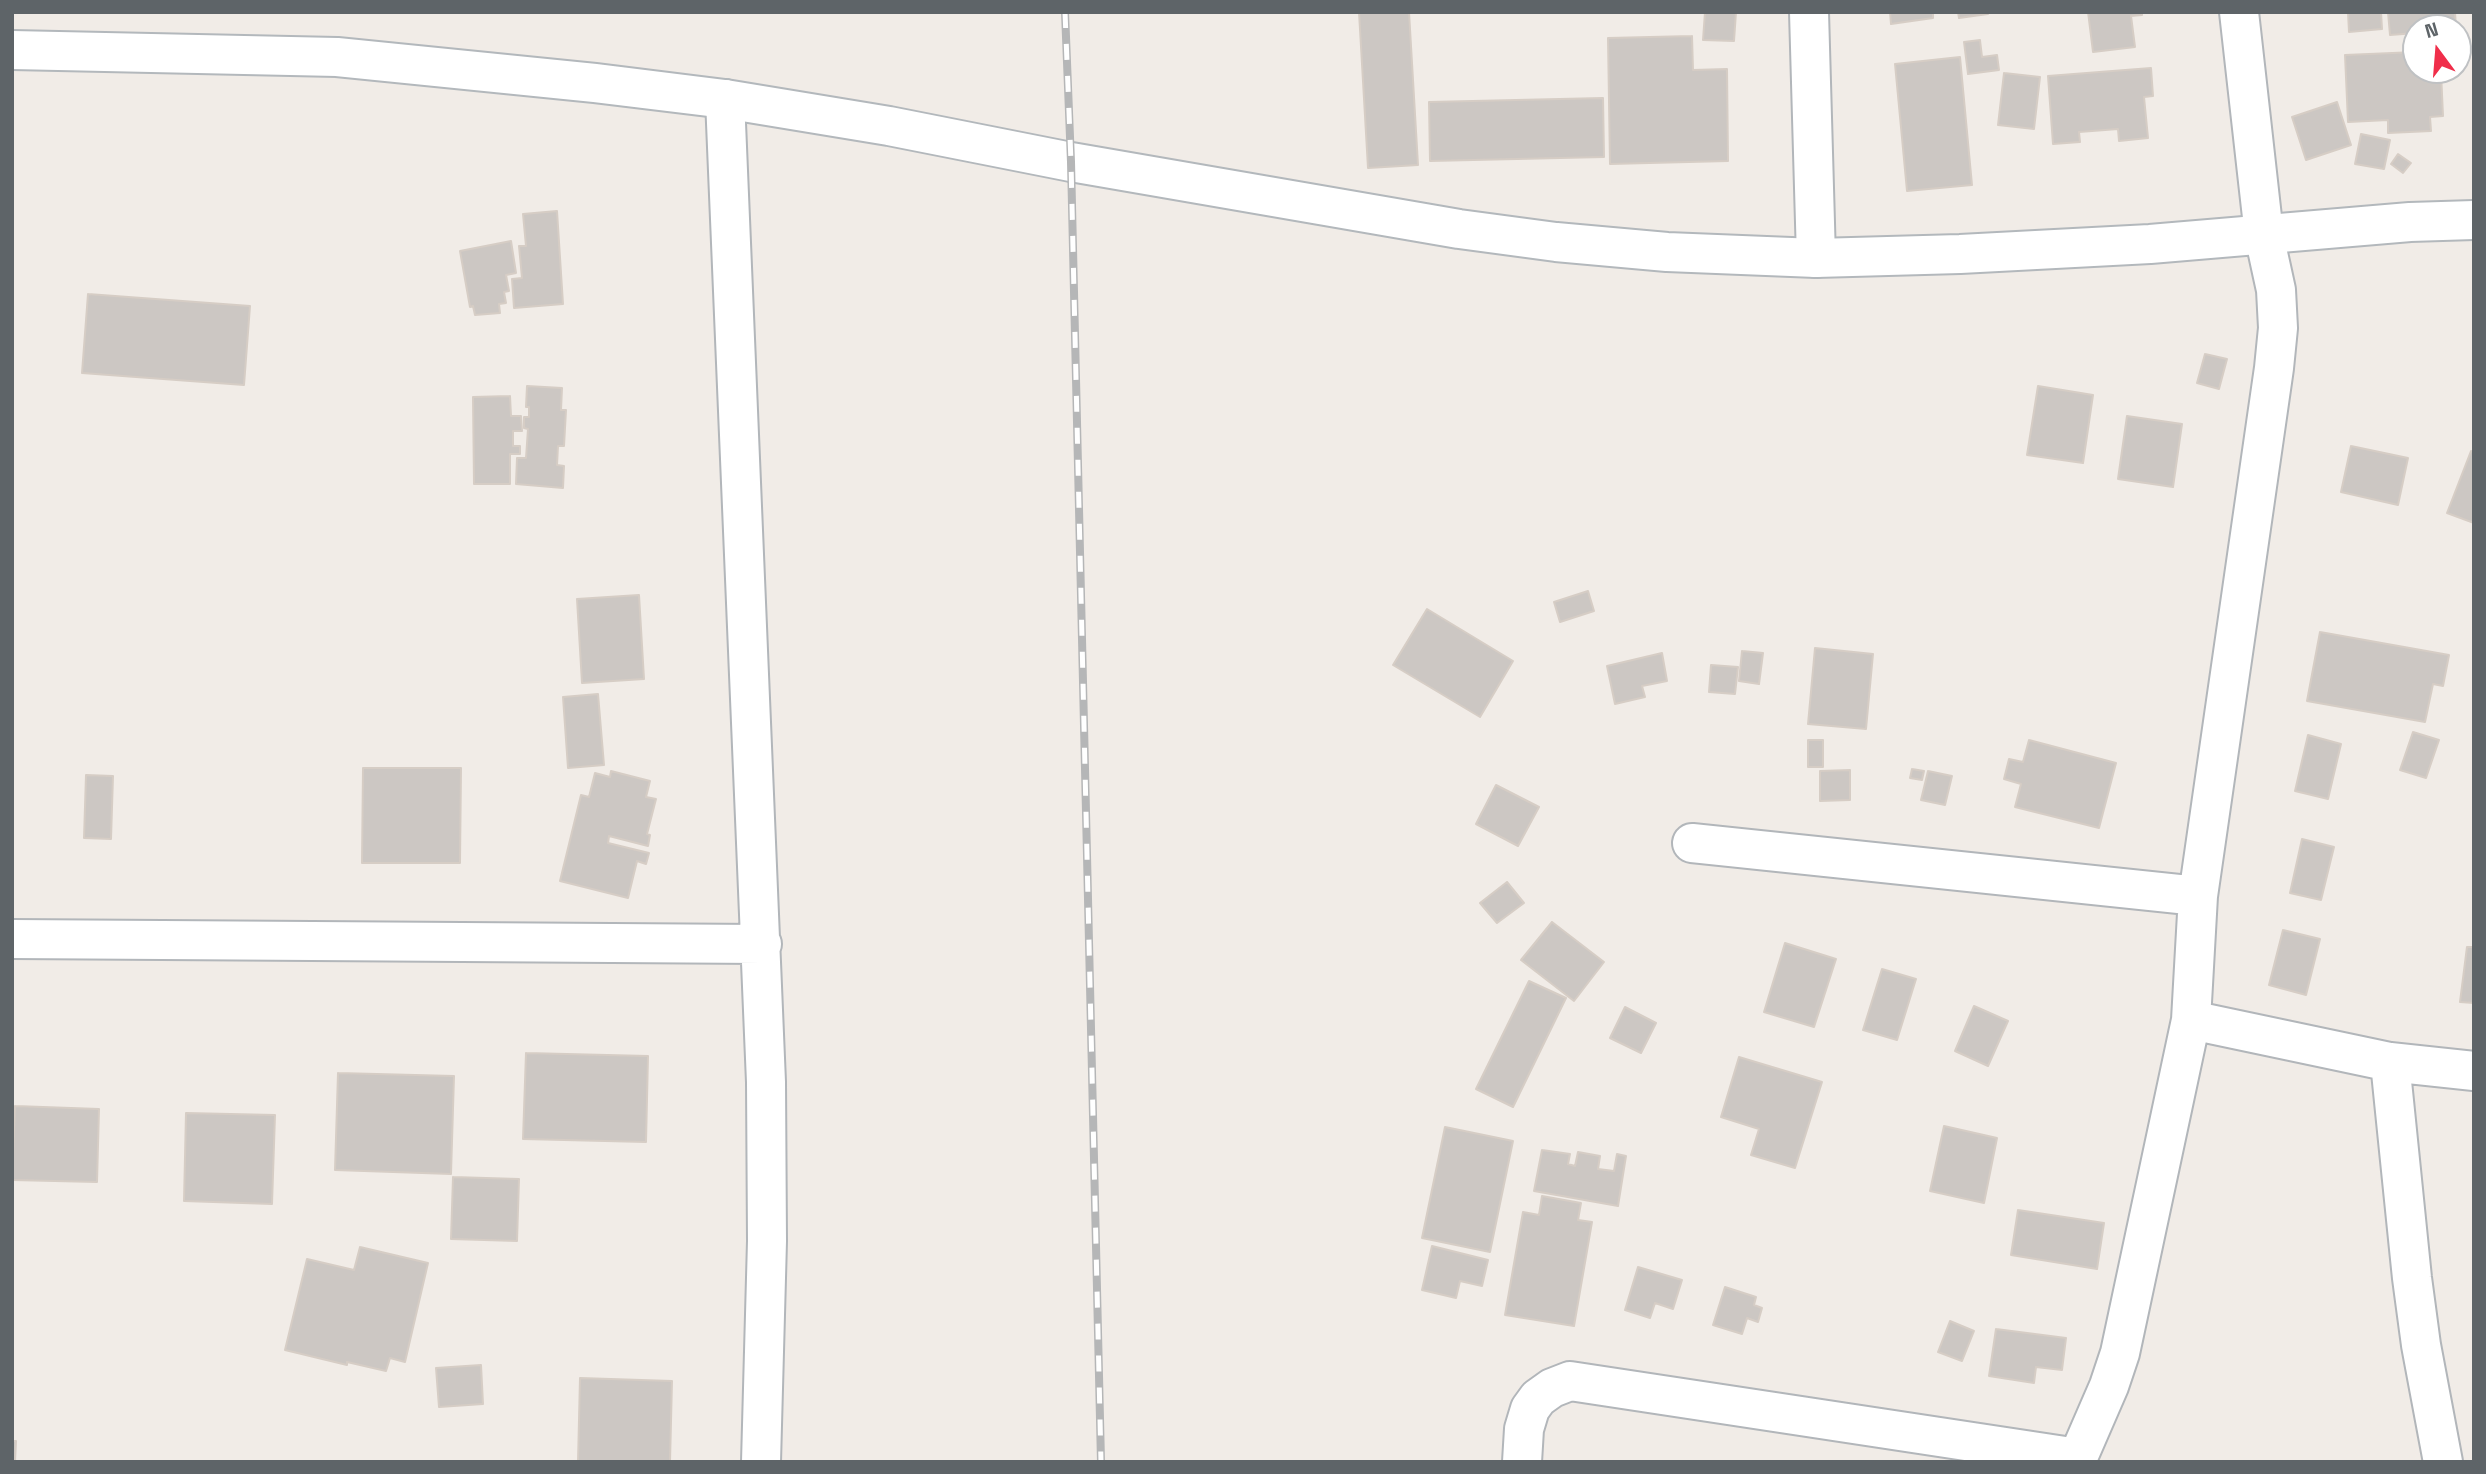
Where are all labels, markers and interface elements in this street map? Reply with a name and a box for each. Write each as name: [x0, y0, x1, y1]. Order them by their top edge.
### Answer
north arrow: [2402, 14, 2472, 84]
text: N: [2422, 16, 2441, 44]

